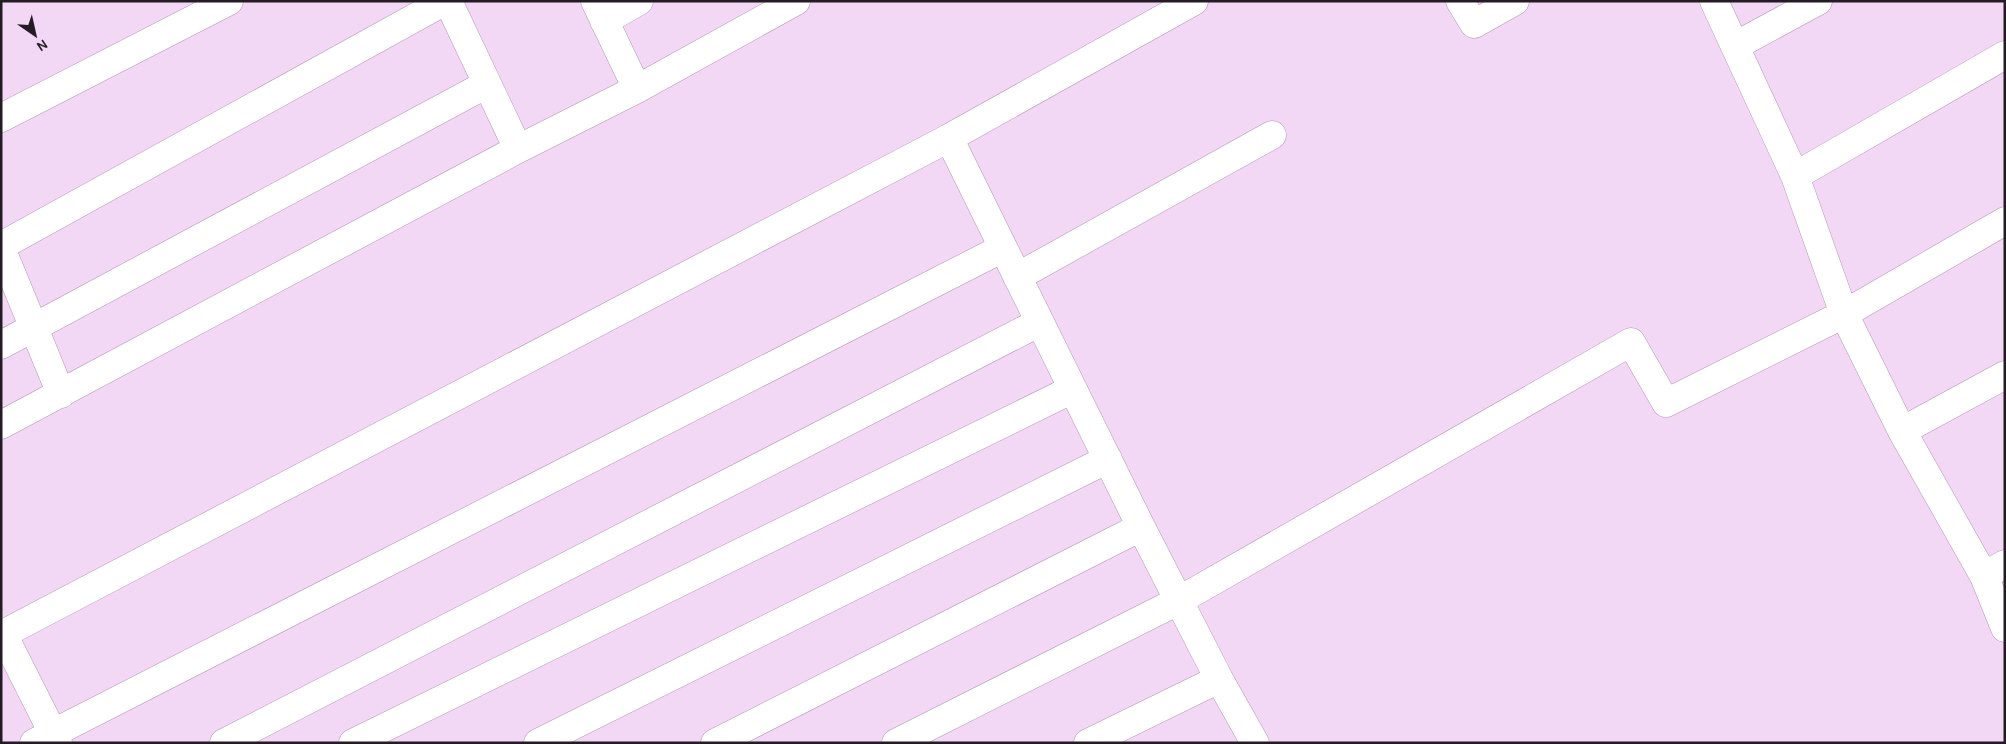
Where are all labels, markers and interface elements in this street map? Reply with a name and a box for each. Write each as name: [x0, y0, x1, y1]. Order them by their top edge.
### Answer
north arrow: [10, 10, 60, 60]
text: N: [33, 36, 51, 55]

